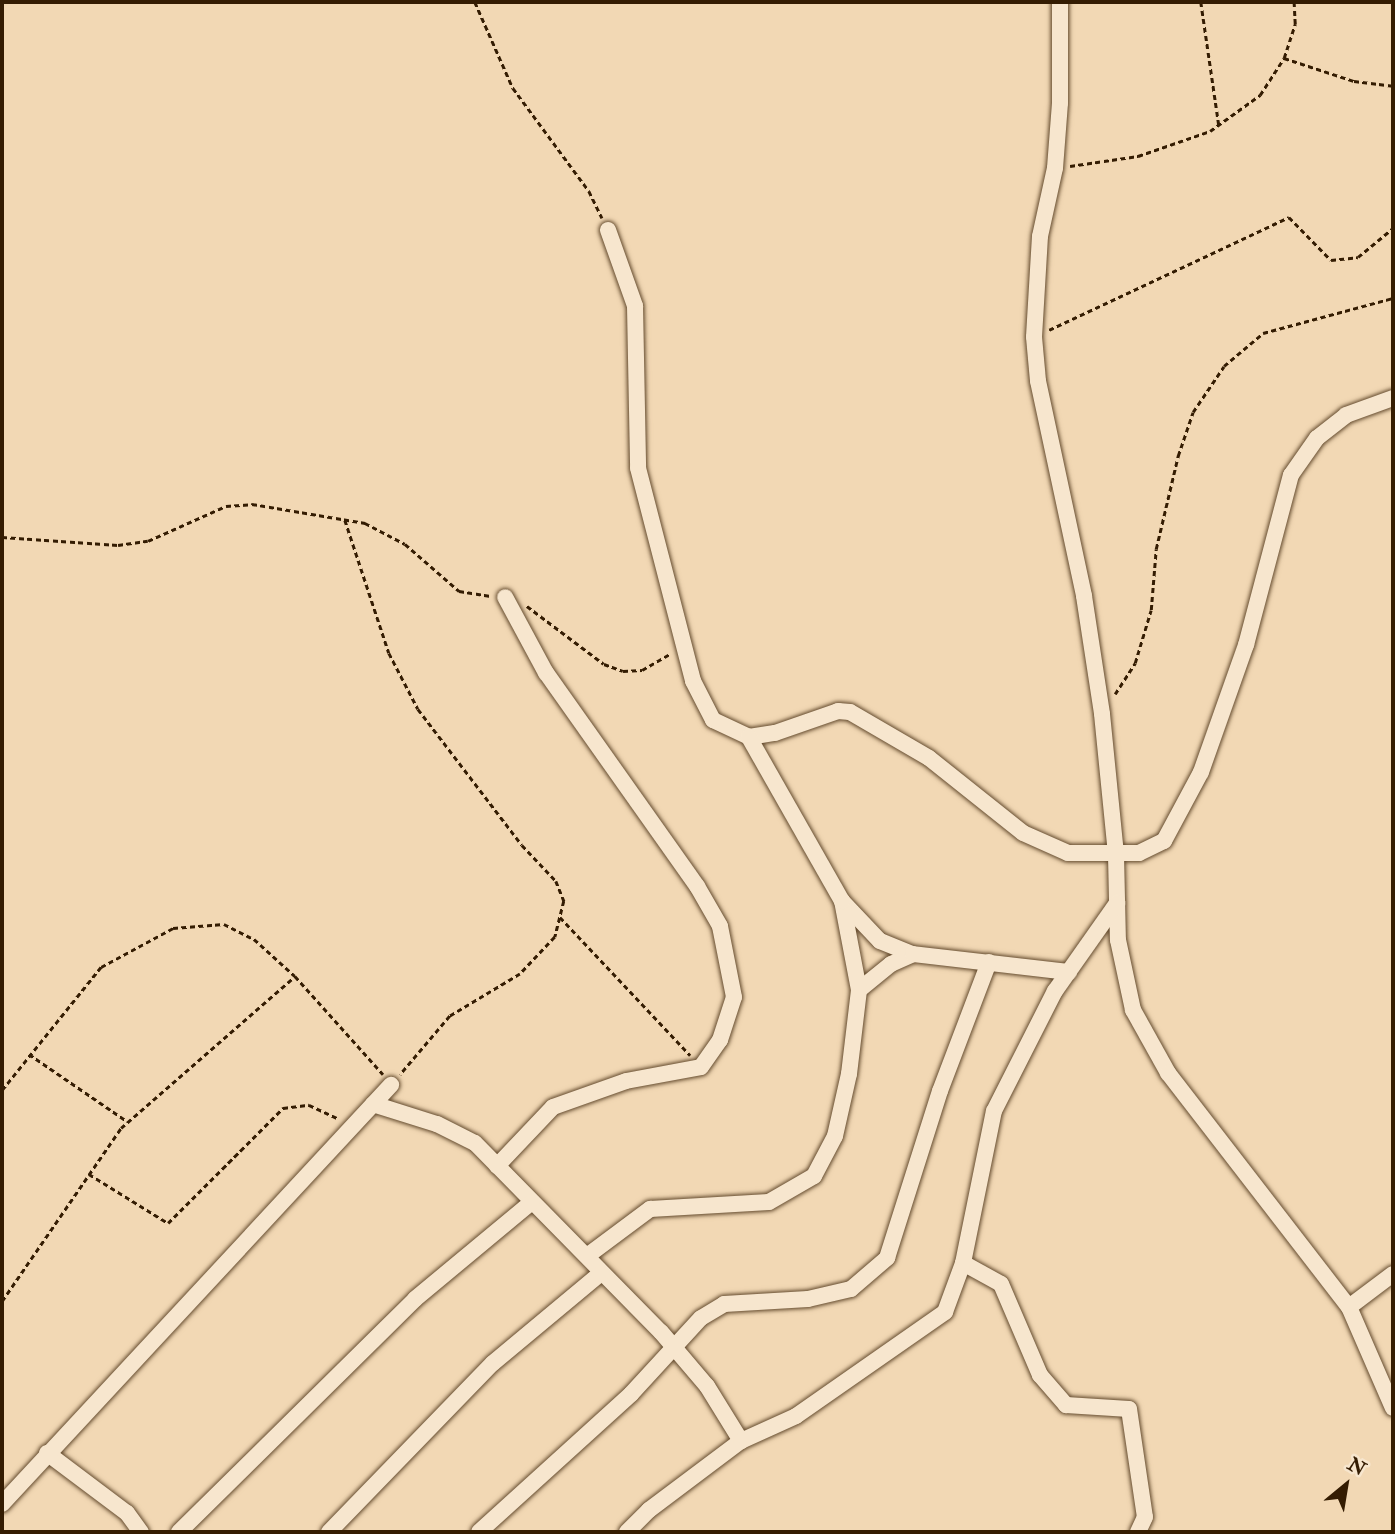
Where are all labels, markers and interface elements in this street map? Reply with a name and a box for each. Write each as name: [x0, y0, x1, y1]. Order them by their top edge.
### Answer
north arrow: [1311, 1450, 1381, 1520]
text: N: [1343, 1452, 1370, 1481]

